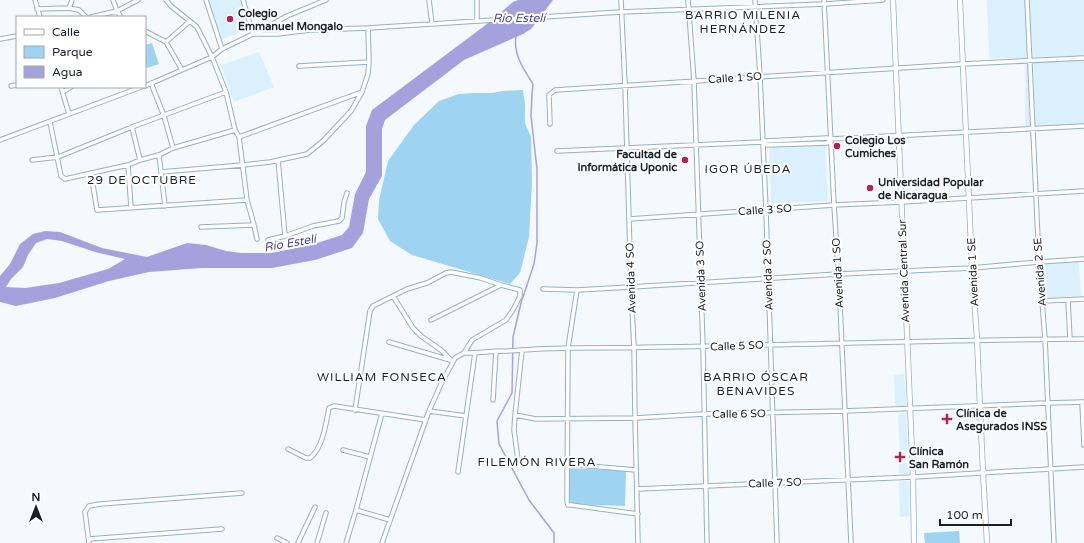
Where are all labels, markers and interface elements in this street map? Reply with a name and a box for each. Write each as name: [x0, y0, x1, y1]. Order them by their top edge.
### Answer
place label: Colegio Emmanuel Mongalo: [238, 7, 343, 34]
district label: BARRIO MILENIA HERNÁNDEZ: [685, 8, 801, 36]
water label: Río Estelí: [493, 11, 547, 25]
marker: Colegio Emmanuel Mongalo: [225, 14, 235, 24]
legend: [16, 16, 146, 88]
text: Calle: [52, 25, 80, 39]
text: Parque: [52, 45, 93, 59]
text: Agua: [52, 65, 82, 79]
street label: Calle 1 SO: [708, 70, 762, 86]
place label: Colegio Los Cumiches: [845, 134, 906, 160]
marker: Colegio Los Cumiches: [832, 141, 842, 151]
place label: Facultad de Informática Uponic: [578, 148, 678, 175]
marker: Facultad de Informática Uponic: [680, 155, 690, 165]
district label: IGOR ÚBEDA: [705, 162, 791, 176]
district label: 29 DE OCTUBRE: [87, 173, 197, 187]
place label: Universidad Popular de Nicaragua: [878, 176, 984, 203]
marker: Universidad Popular de Nicaragua: [865, 183, 875, 193]
street label: Calle 3 SO: [738, 202, 792, 218]
street label: Avenida Central Sur: [896, 218, 912, 323]
water label: Río Estelí: [263, 231, 319, 254]
street label: Avenida 1 SO: [830, 237, 846, 309]
street label: Avenida 1 SE: [965, 237, 981, 307]
street label: Avenida 2 SE: [1031, 237, 1049, 307]
street label: Avenida 2 SO: [760, 239, 776, 311]
street label: Avenida 3 SO: [693, 240, 709, 312]
street label: Avenida 4 SO: [623, 242, 639, 314]
street label: Calle 5 SO: [710, 339, 764, 353]
district label: WILLIAM FONSECA: [317, 370, 447, 384]
district label: BARRIO ÓSCAR BENAVIDES: [703, 370, 809, 398]
street label: Calle 6 SO: [712, 407, 766, 421]
place label: Clínica de Asegurados INSS: [956, 407, 1047, 434]
marker: Clínica de Asegurados INSS: [941, 413, 953, 425]
place label: Clínica San Ramón: [909, 445, 969, 471]
marker: Clínica San Ramón: [894, 451, 906, 463]
district label: FILEMÓN RIVERA: [478, 455, 596, 469]
street label: Calle 7 SO: [748, 476, 802, 490]
north arrow: [16, 487, 56, 527]
text: N: [32, 491, 40, 504]
scale bar: [940, 501, 1011, 527]
text: 100 m: [946, 508, 983, 522]

